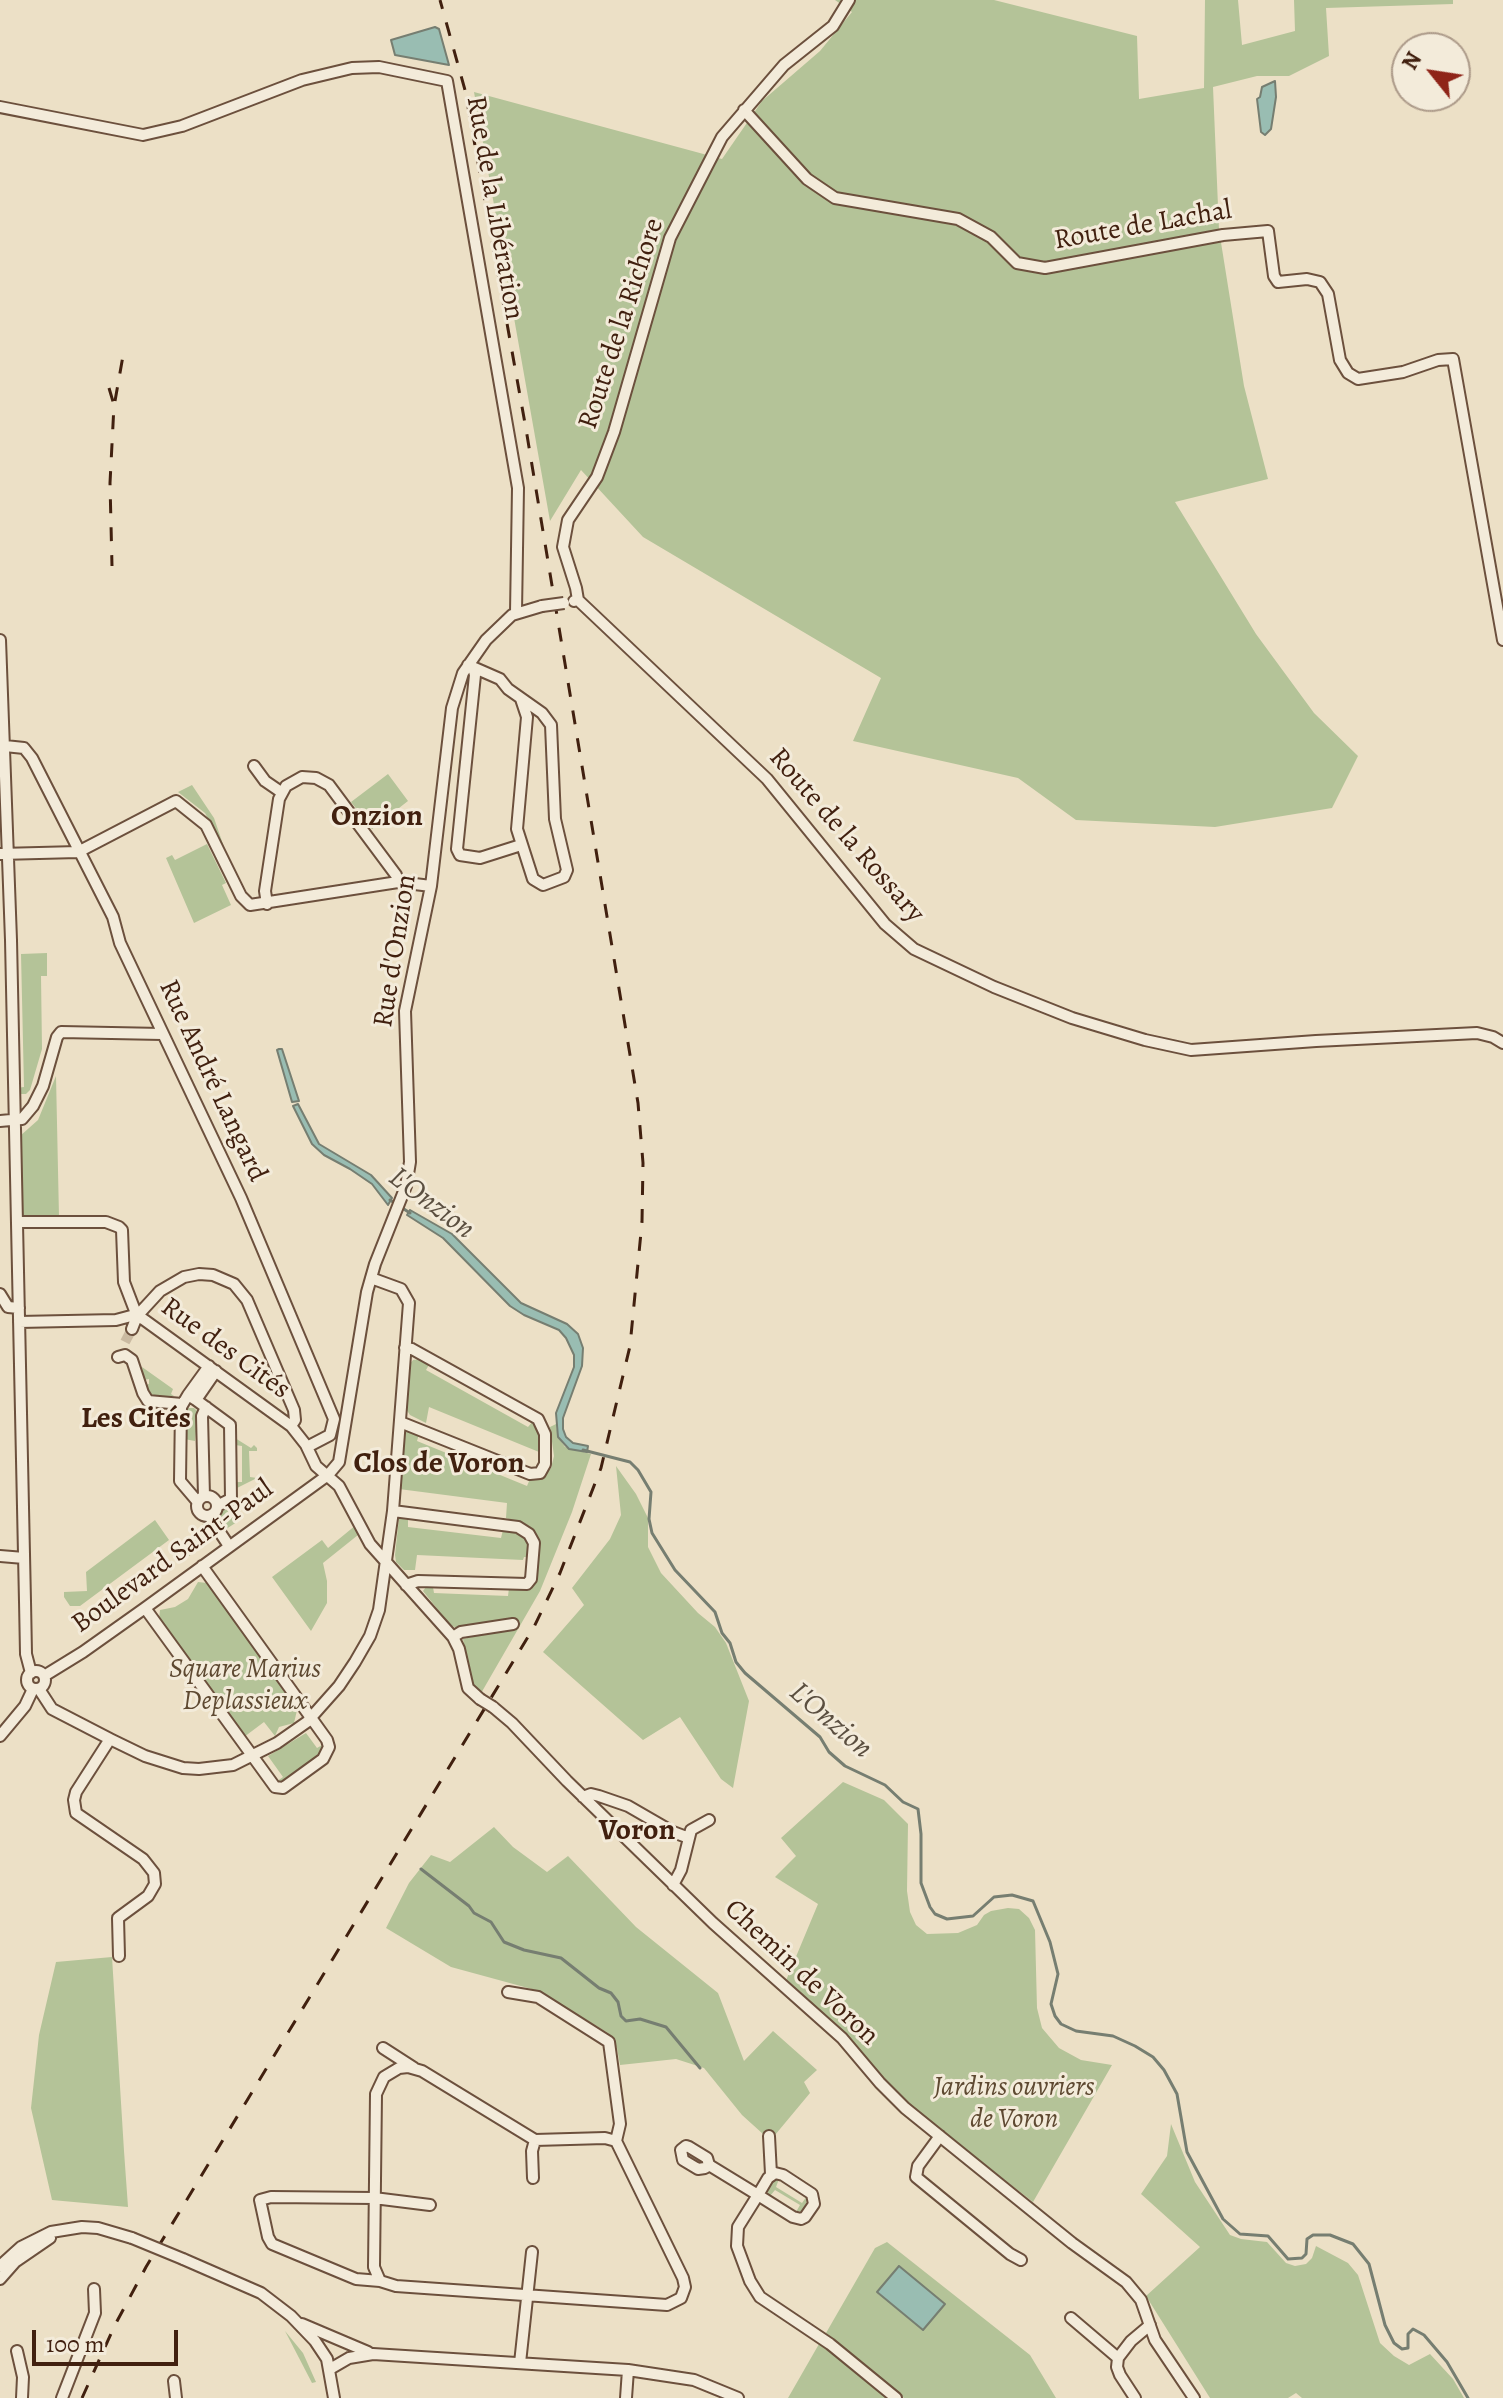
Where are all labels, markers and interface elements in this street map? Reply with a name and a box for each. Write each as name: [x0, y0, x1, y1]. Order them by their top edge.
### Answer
north arrow: [1391, 32, 1471, 112]
text: N: [1395, 47, 1429, 75]
street label: Rue de la Libération: [458, 93, 530, 323]
street label: Route de Lachal: [1052, 194, 1234, 258]
street label: Route de la Richore: [572, 214, 672, 434]
street label: Route de la Rossary: [761, 742, 931, 930]
district label: Onzion: [331, 800, 423, 836]
street label: Rue d'Onzion: [367, 872, 425, 1030]
street label: Rue André Langard: [150, 975, 274, 1187]
water label: L'Onzion: [381, 1160, 481, 1248]
street label: Rue des Cités: [154, 1291, 296, 1407]
district label: Les Cités: [81, 1402, 191, 1438]
district label: Clos de Voron: [353, 1447, 525, 1483]
street label: Boulevard Saint-Paul: [66, 1473, 280, 1641]
park label: Square Marius Deplassieux: [169, 1653, 321, 1719]
water label: L'Onzion: [781, 1675, 879, 1767]
district label: Voron: [599, 1814, 675, 1850]
street label: Chemin de Voron: [717, 1893, 885, 2053]
park label: Jardins ouvriers de Voron: [933, 2071, 1095, 2137]
scale bar: [36, 2314, 182, 2364]
text: 100 m: [46, 2328, 105, 2360]

